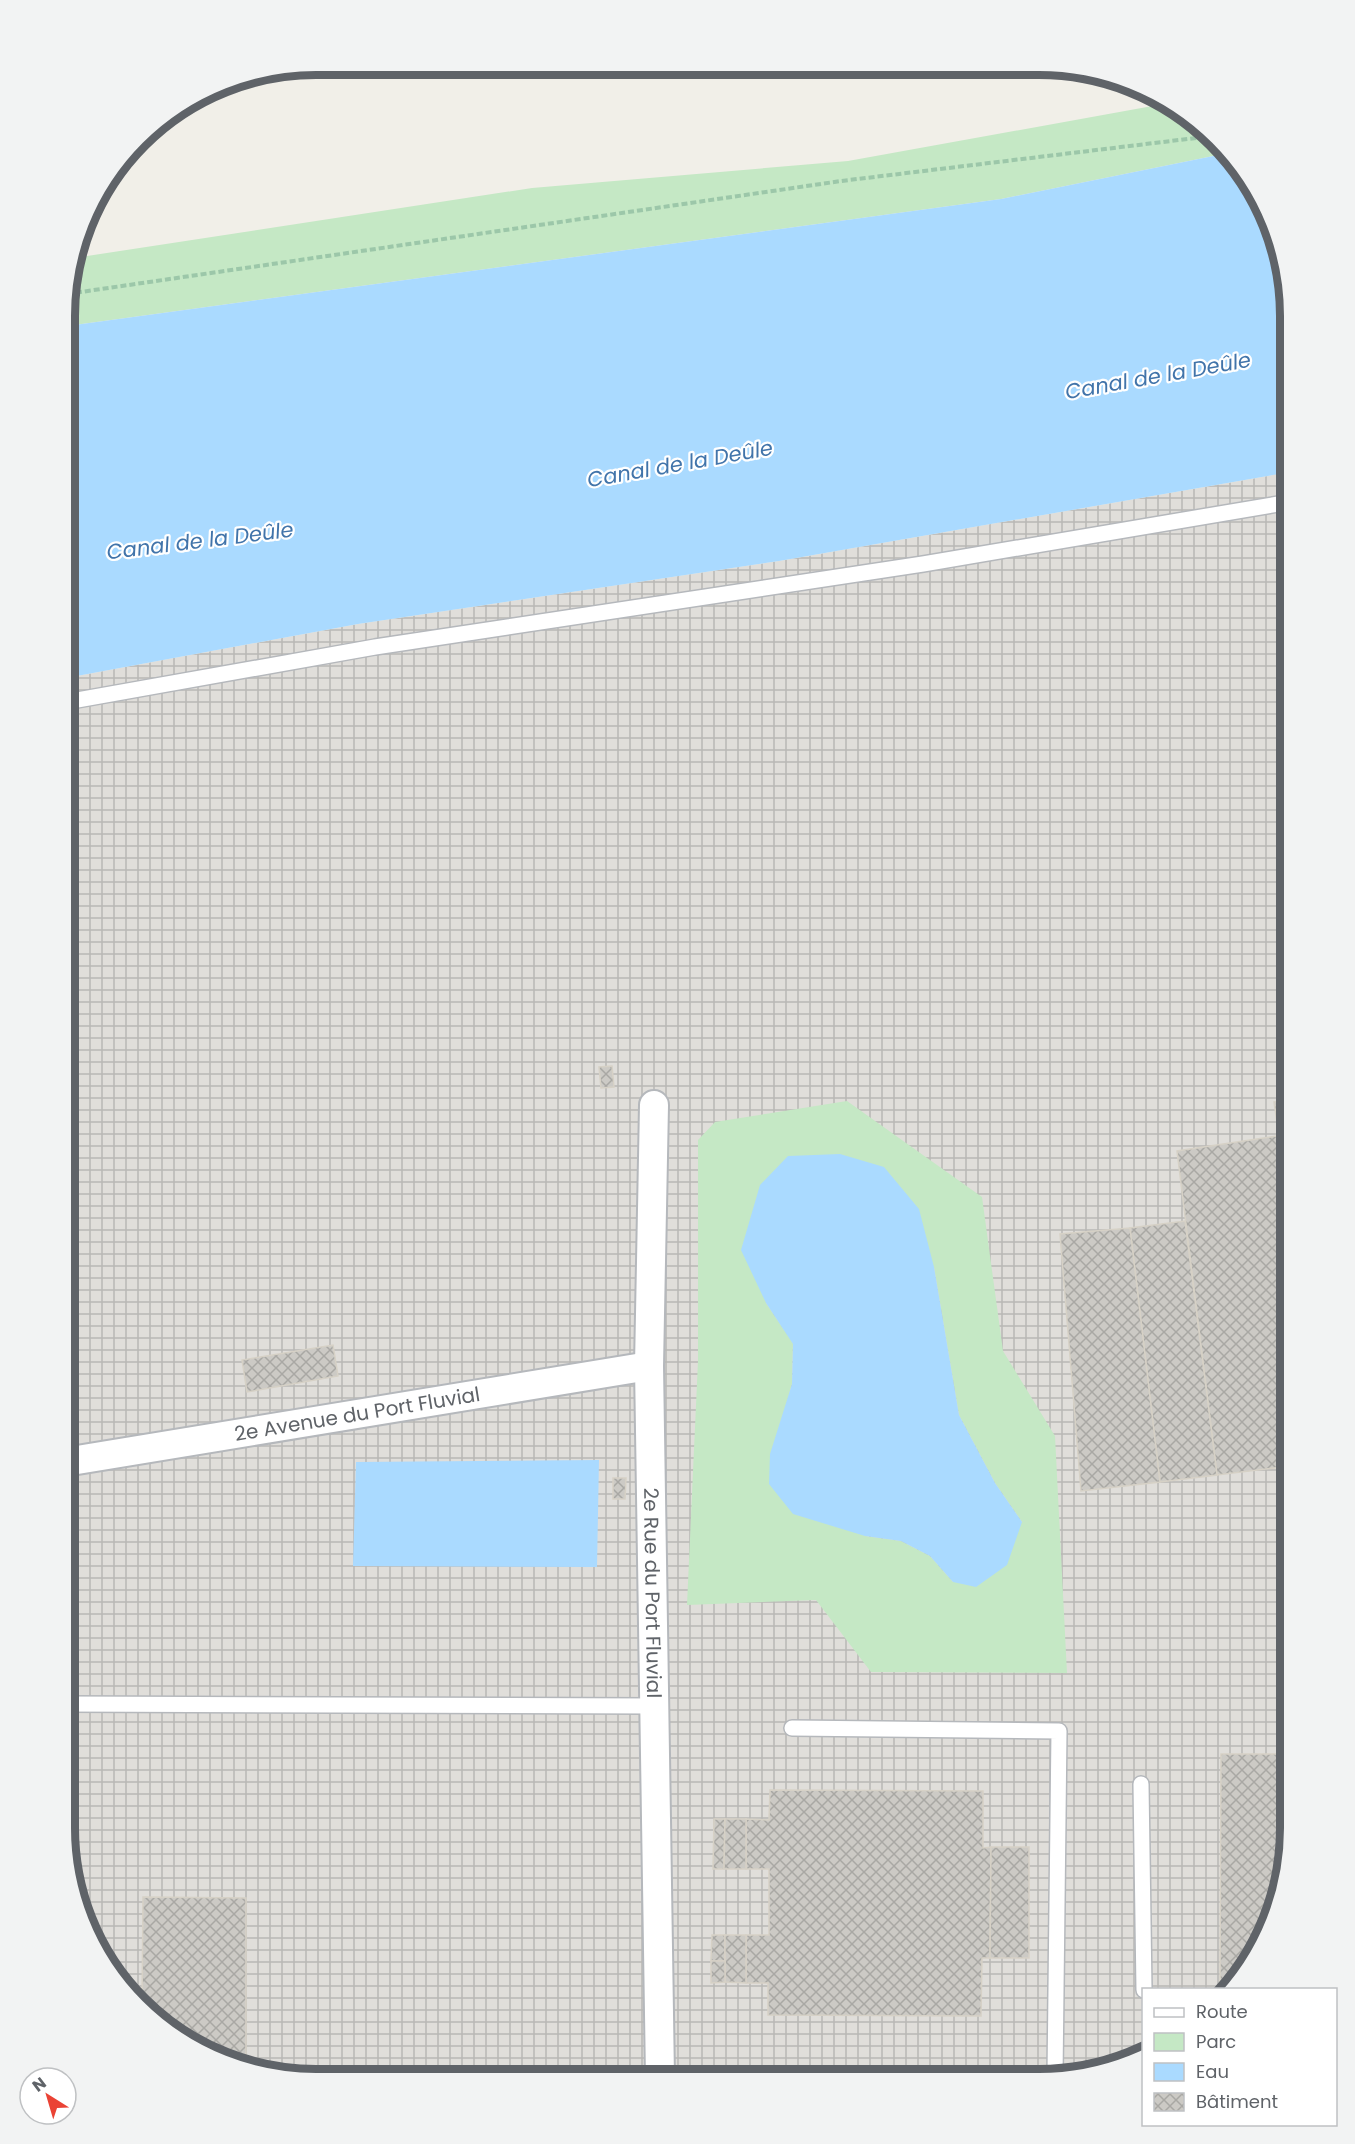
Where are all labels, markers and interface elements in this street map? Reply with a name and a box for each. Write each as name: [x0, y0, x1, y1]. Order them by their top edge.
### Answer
water label: Canal de la Deûle: [1063, 345, 1253, 406]
water label: Canal de la Deûle: [585, 433, 775, 494]
water label: Canal de la Deûle: [105, 515, 295, 566]
street label: 2e Avenue du Port Fluvial: [232, 1380, 482, 1448]
street label: 2e Rue du Port Fluvial: [637, 1487, 668, 1698]
legend: [1142, 1988, 1337, 2126]
text: Route: [1196, 1999, 1248, 2024]
text: Parc: [1196, 2029, 1236, 2054]
text: Eau: [1196, 2059, 1229, 2084]
north arrow: [18, 2066, 78, 2126]
text: N: [28, 2072, 51, 2097]
text: Bâtiment: [1196, 2089, 1278, 2114]

